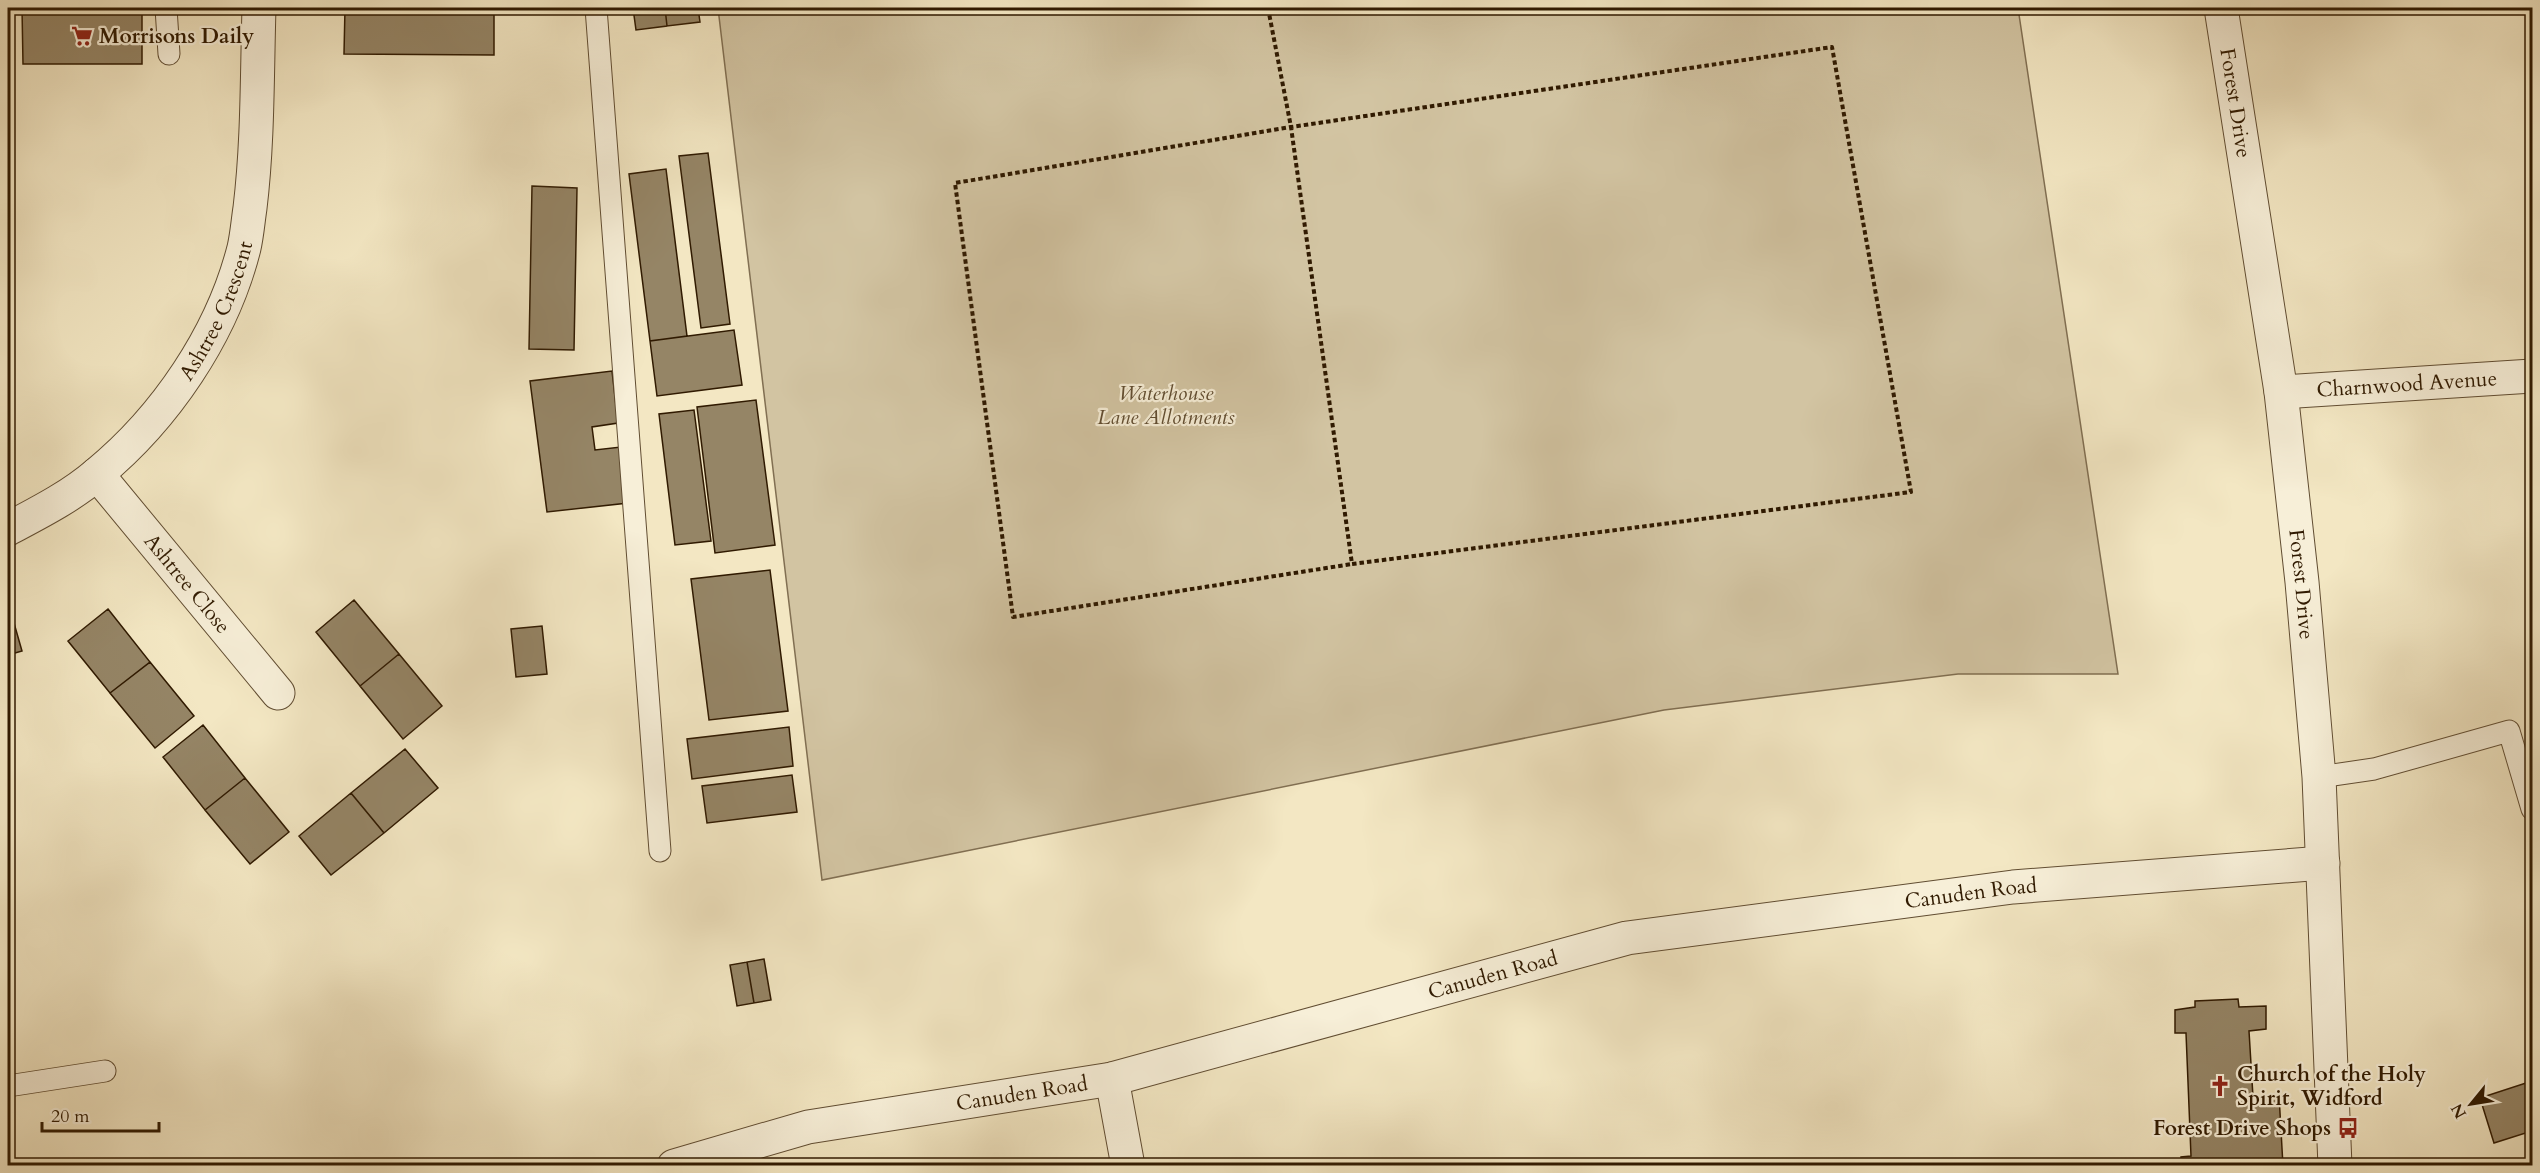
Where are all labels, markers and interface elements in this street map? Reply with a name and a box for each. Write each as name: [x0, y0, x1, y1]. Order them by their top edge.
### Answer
place label: Morrisons Daily: [99, 22, 254, 51]
supermarket icon: Morrisons Daily: [70, 24, 94, 48]
street label: Forest Drive: [2212, 46, 2258, 160]
street label: Ashtree Crescent: [172, 238, 260, 386]
street label: Charnwood Avenue: [2316, 364, 2498, 405]
park label: Waterhouse Lane Allotments: [1097, 379, 1235, 432]
street label: Ashtree Close: [137, 528, 237, 640]
street label: Forest Drive: [2281, 528, 2321, 641]
street label: Canuden Road: [1903, 871, 2038, 916]
street label: Canuden Road: [1425, 944, 1561, 1007]
place label: Church of the Holy Spirit, Widford: [2237, 1060, 2426, 1113]
street label: Canuden Road: [954, 1069, 1090, 1118]
church icon: Church of the Holy Spirit, Widford: [2208, 1074, 2232, 1098]
north arrow: [2441, 1074, 2501, 1134]
scale bar: [42, 1095, 159, 1133]
text: N: [2446, 1099, 2472, 1123]
text: 20 m: [51, 1104, 90, 1129]
place label: Forest Drive Shops: [2153, 1114, 2331, 1143]
bus stop icon: Forest Drive Shops: [2336, 1116, 2360, 1140]

